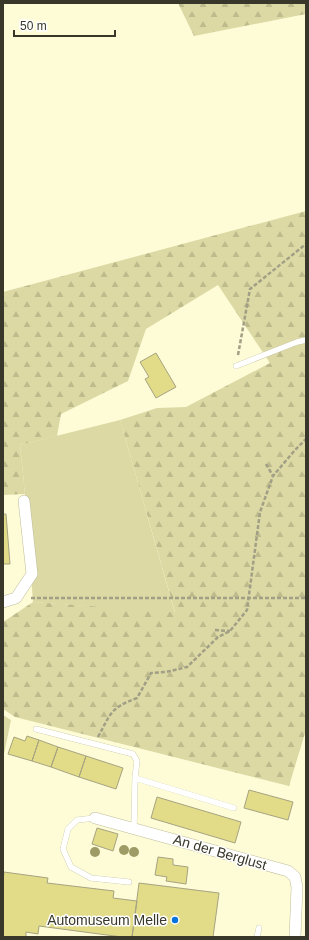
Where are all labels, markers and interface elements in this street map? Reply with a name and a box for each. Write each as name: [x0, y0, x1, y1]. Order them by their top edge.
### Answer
scale bar: [14, 12, 115, 38]
text: 50 m: [20, 19, 47, 33]
street label: An der Berglust: [171, 831, 269, 873]
place label: Automuseum Melle: [47, 912, 167, 928]
marker: Automuseum Melle: [170, 915, 180, 925]

